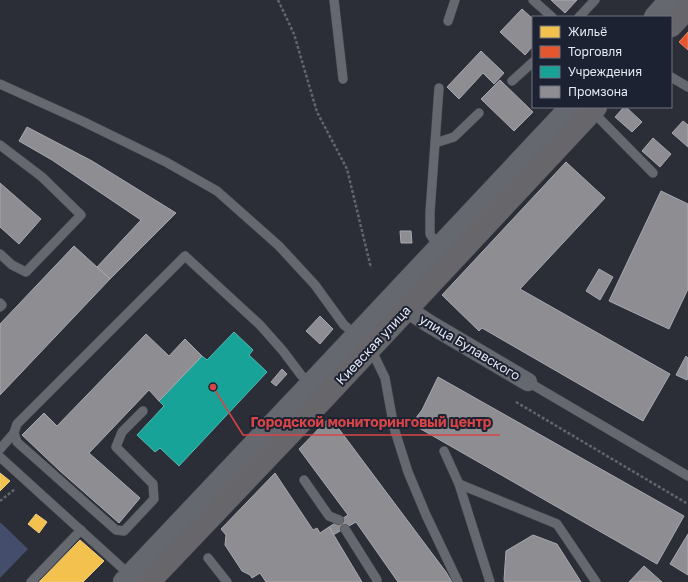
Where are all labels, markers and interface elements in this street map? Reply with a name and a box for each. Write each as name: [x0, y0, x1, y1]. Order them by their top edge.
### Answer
legend: [532, 16, 672, 108]
text: Жильё: [568, 24, 607, 39]
text: Торговля: [568, 44, 622, 59]
text: Учреждения: [568, 64, 642, 79]
text: Промзона: [568, 84, 628, 99]
street label: Киевская улица: [332, 302, 414, 388]
street label: улица Булавского: [417, 311, 523, 383]
callout: Городской мониторинговый центр: [243, 409, 500, 435]
text: Городской мониторинговый центр: [251, 413, 492, 430]

